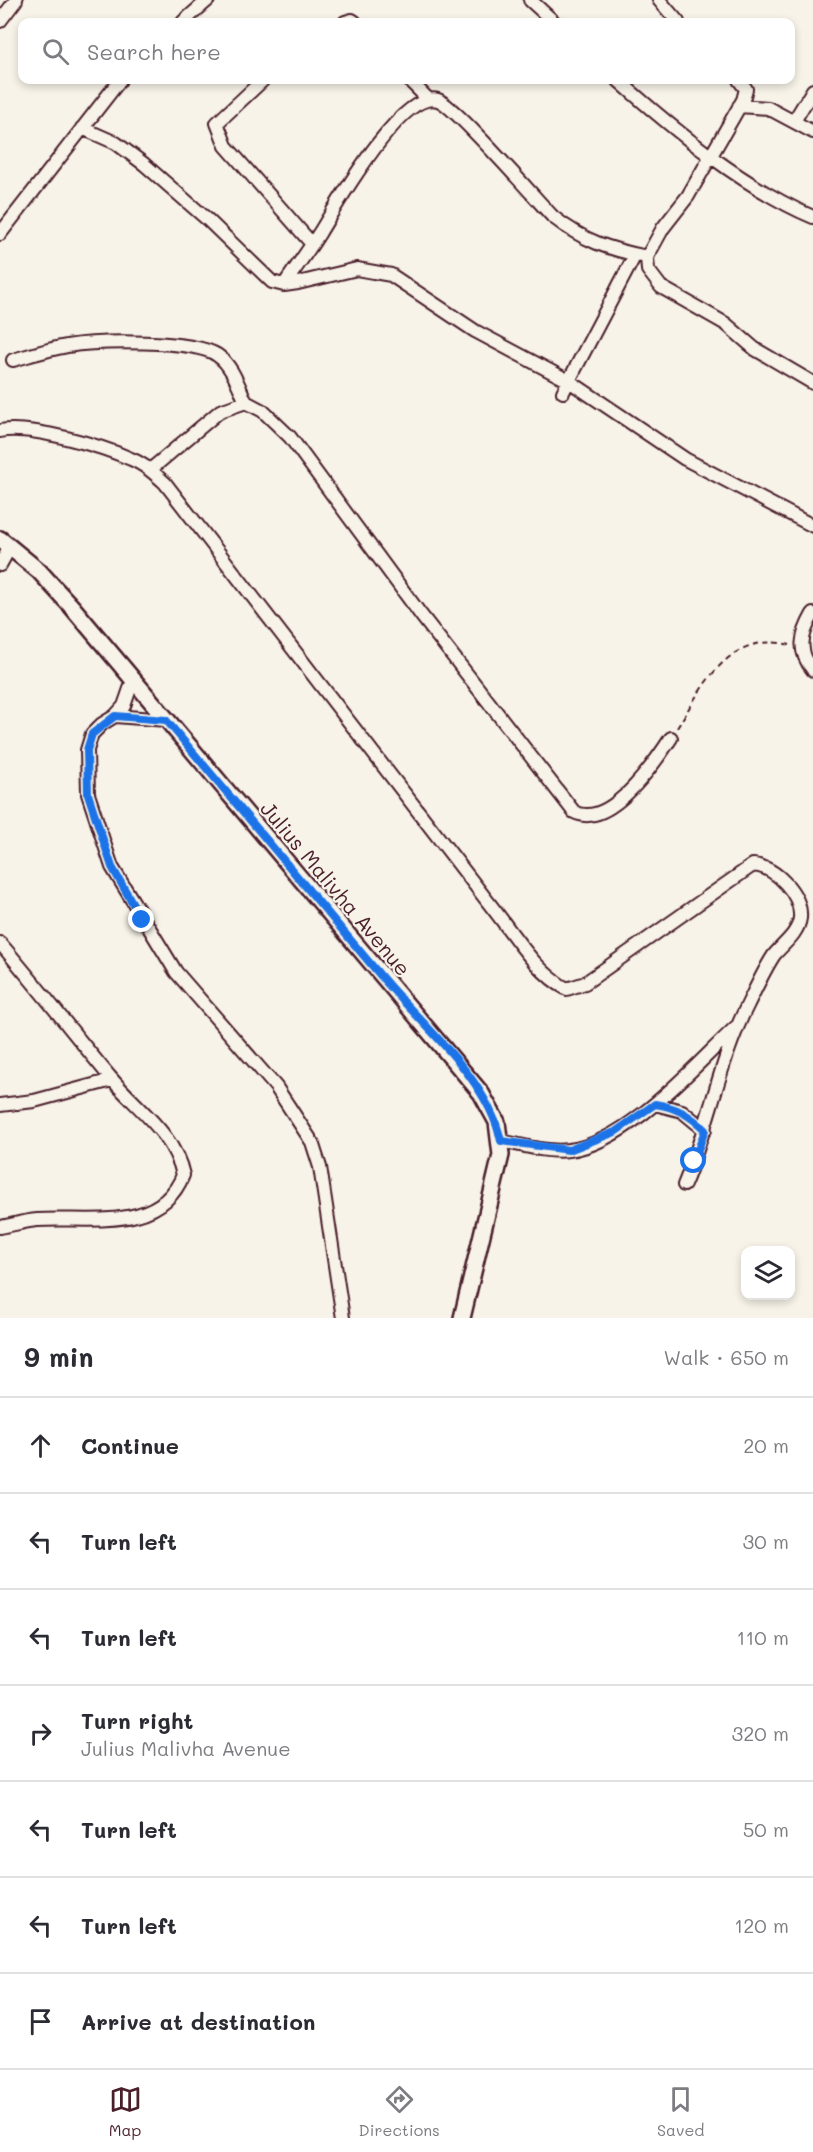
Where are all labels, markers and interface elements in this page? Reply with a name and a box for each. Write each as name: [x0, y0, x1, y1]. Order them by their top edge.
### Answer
search box: [18, 18, 795, 84]
icon: search: [39, 35, 72, 68]
text: Search here: [87, 37, 221, 66]
street label: Julius Malivha Avenue: [255, 795, 417, 981]
route end: [128, 906, 154, 932]
route start: [680, 1147, 706, 1173]
map controls: [741, 1246, 795, 1300]
button: layers: [741, 1246, 795, 1300]
text: 9 min: [24, 1340, 93, 1374]
text: Walk · 650 m: [663, 1344, 789, 1370]
icon: ahead: [24, 1429, 57, 1462]
text: Continue: [81, 1431, 179, 1460]
text: 20 m: [743, 1432, 789, 1458]
icon: left: [24, 1525, 57, 1558]
text: Turn left: [81, 1527, 177, 1556]
text: 30 m: [743, 1528, 789, 1554]
icon: left: [24, 1621, 57, 1654]
text: Turn left: [81, 1623, 177, 1652]
text: 110 m: [736, 1624, 789, 1650]
text: Turn right: [81, 1706, 193, 1735]
icon: right: [24, 1717, 57, 1750]
text: 320 m: [731, 1720, 789, 1746]
text: Julius Malivha Avenue: [81, 1735, 291, 1761]
icon: left: [24, 1813, 57, 1846]
text: Turn left: [81, 1815, 177, 1844]
text: 50 m: [743, 1816, 789, 1842]
icon: left: [24, 1909, 57, 1942]
text: Turn left: [81, 1911, 177, 1940]
text: 120 m: [734, 1912, 789, 1938]
icon: arrive: [24, 2005, 57, 2038]
text: Arrive at destination: [81, 2007, 316, 2036]
tab: Map: [109, 2083, 142, 2140]
tab: Directions: [359, 2083, 440, 2140]
tab: Saved: [657, 2083, 704, 2140]

